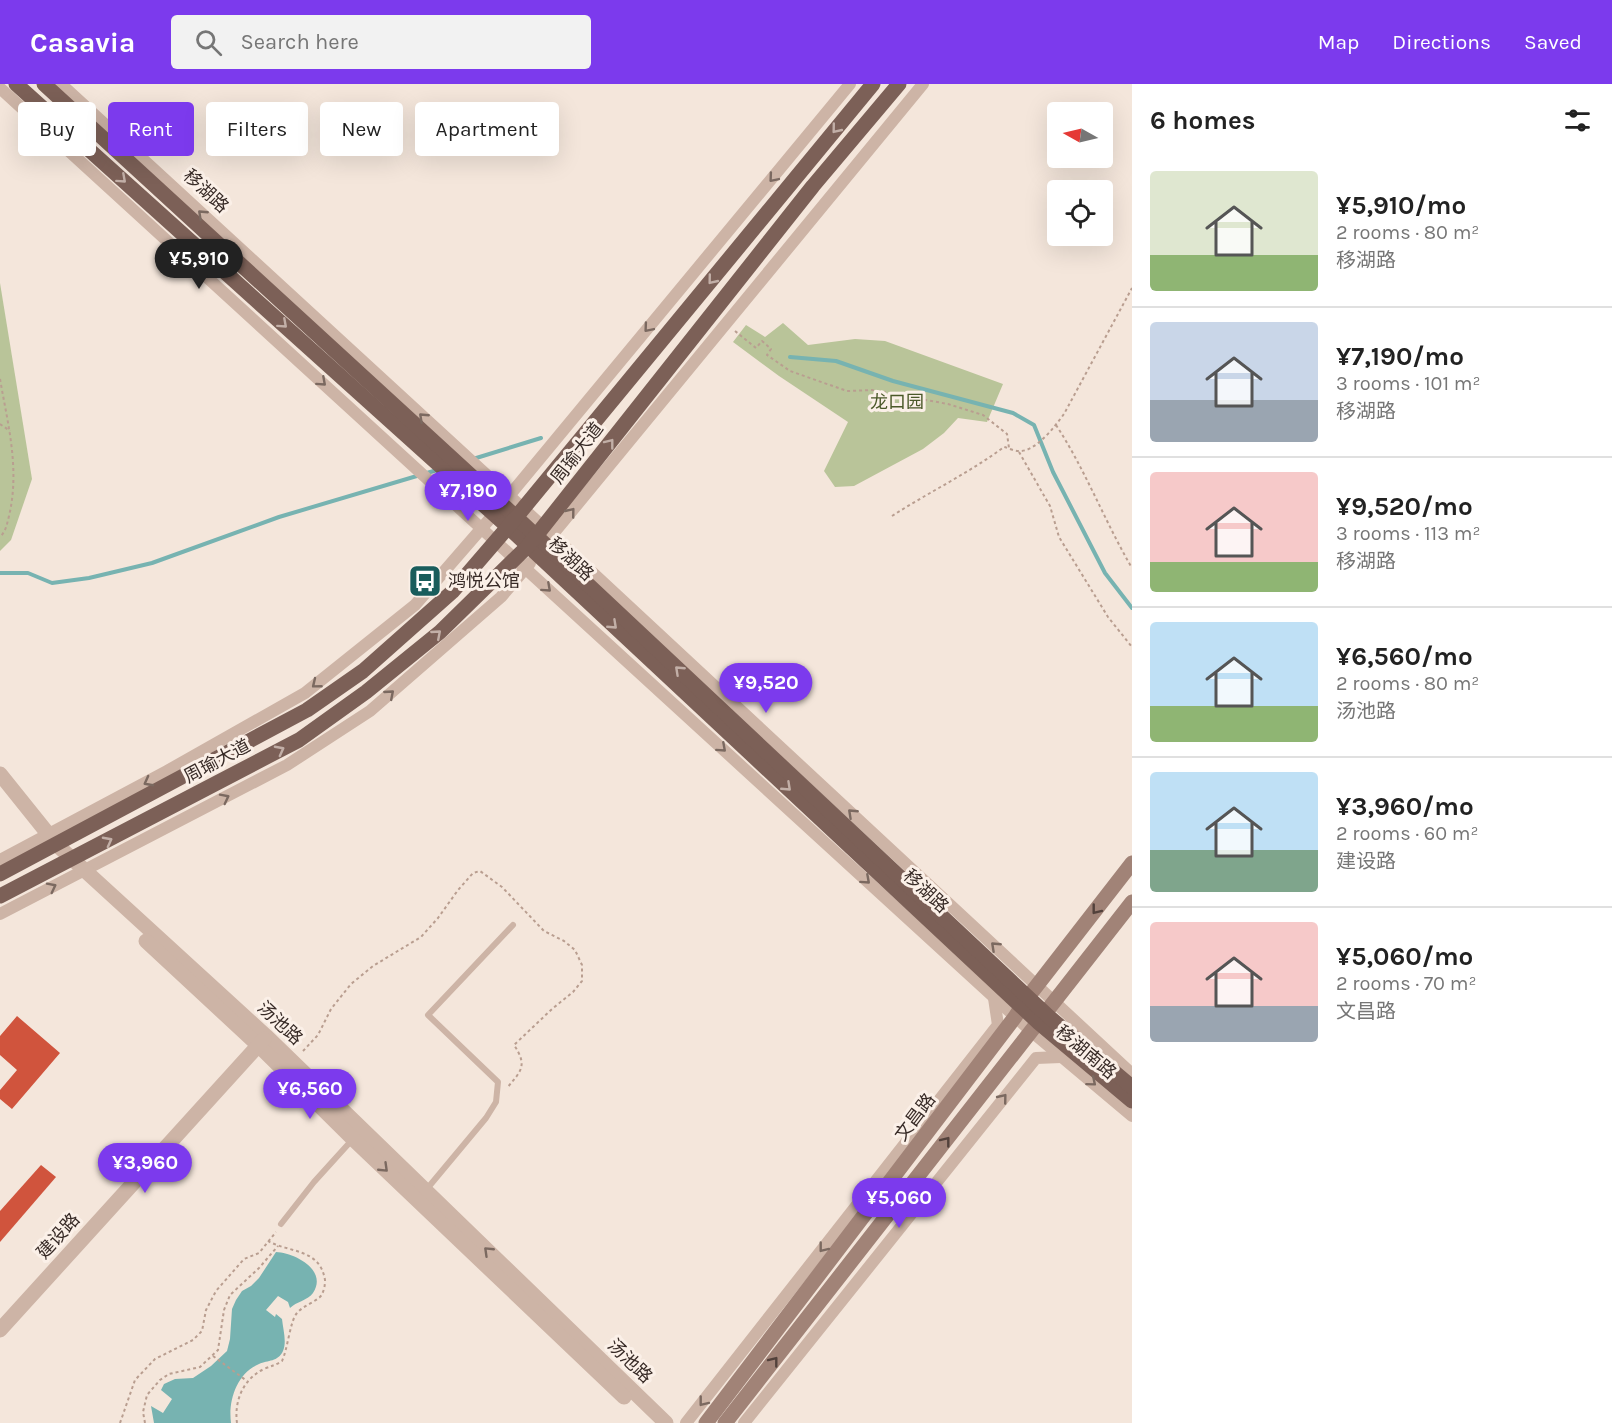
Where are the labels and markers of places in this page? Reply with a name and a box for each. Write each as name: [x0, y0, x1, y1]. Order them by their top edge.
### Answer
pin: ¥5,910: [150, 239, 248, 290]
pin: ¥7,190: [419, 471, 517, 522]
bus stop icon: 鸿悦公馆: [407, 563, 443, 599]
place label: 鸿悦公馆: [448, 570, 520, 592]
pin: ¥9,520: [717, 663, 815, 714]
pin: ¥6,560: [261, 1069, 359, 1120]
pin: ¥3,960: [96, 1143, 194, 1194]
pin: ¥5,060: [850, 1178, 948, 1229]

